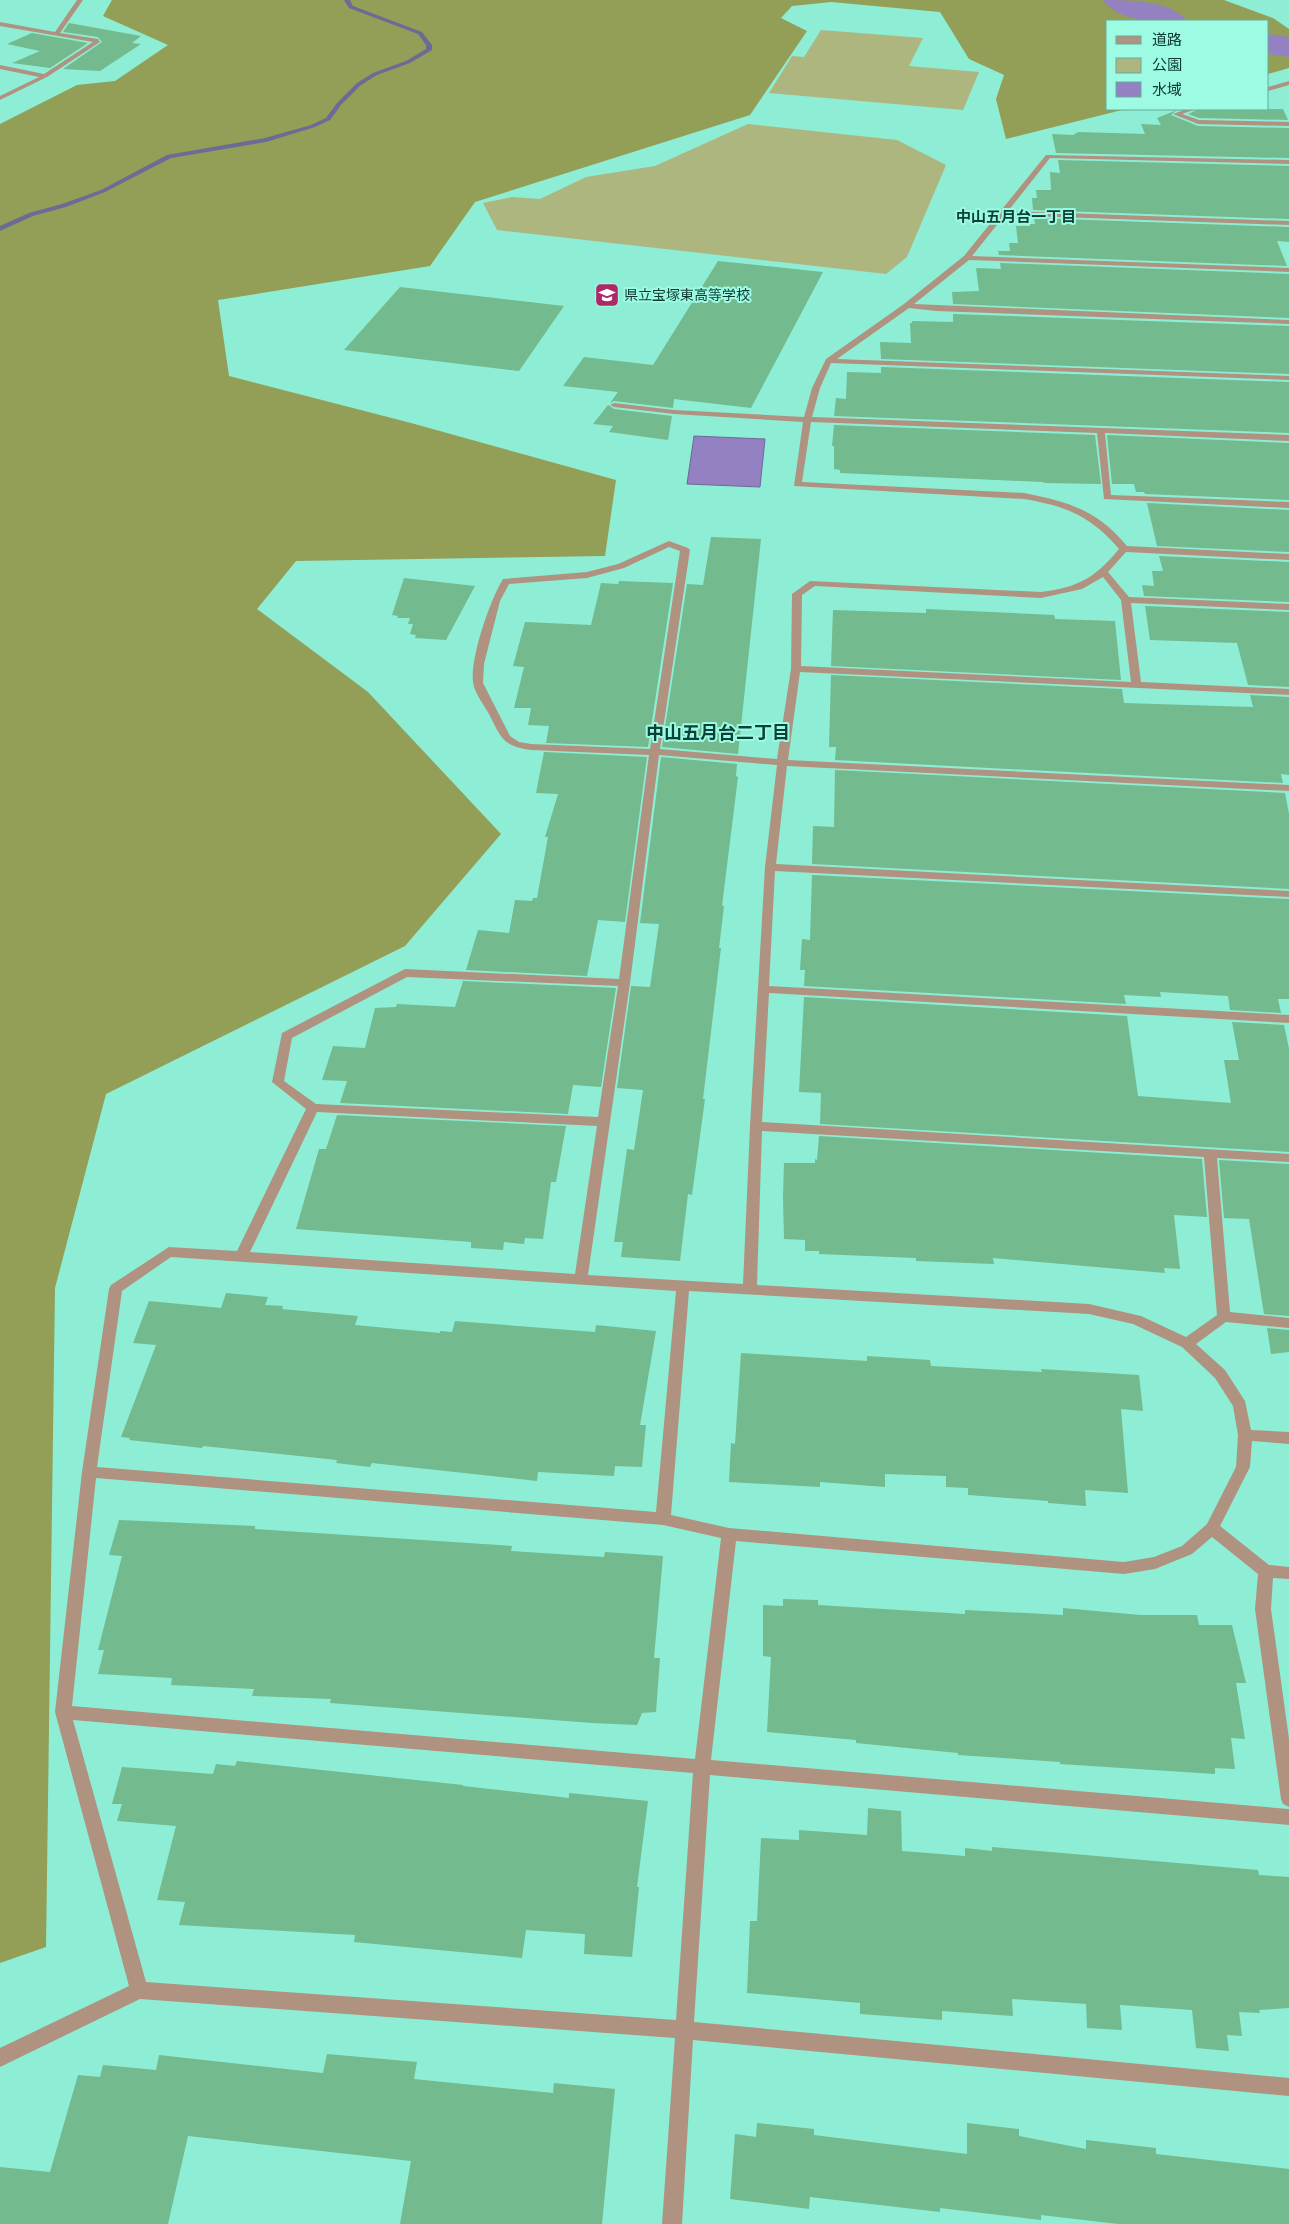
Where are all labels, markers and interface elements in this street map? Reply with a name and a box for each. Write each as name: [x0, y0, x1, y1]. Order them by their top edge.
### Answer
legend: [1106, 20, 1269, 110]
text: 道路: [1152, 30, 1182, 50]
text: 公園: [1152, 55, 1182, 75]
text: 水域: [1152, 80, 1182, 100]
district label: 中山五月台一丁目: [956, 207, 1076, 227]
school or university icon: 県立宝塚東高等学校: [594, 282, 620, 308]
place label: 県立宝塚東高等学校: [624, 286, 750, 305]
district label: 中山五月台二丁目: [646, 721, 790, 745]

